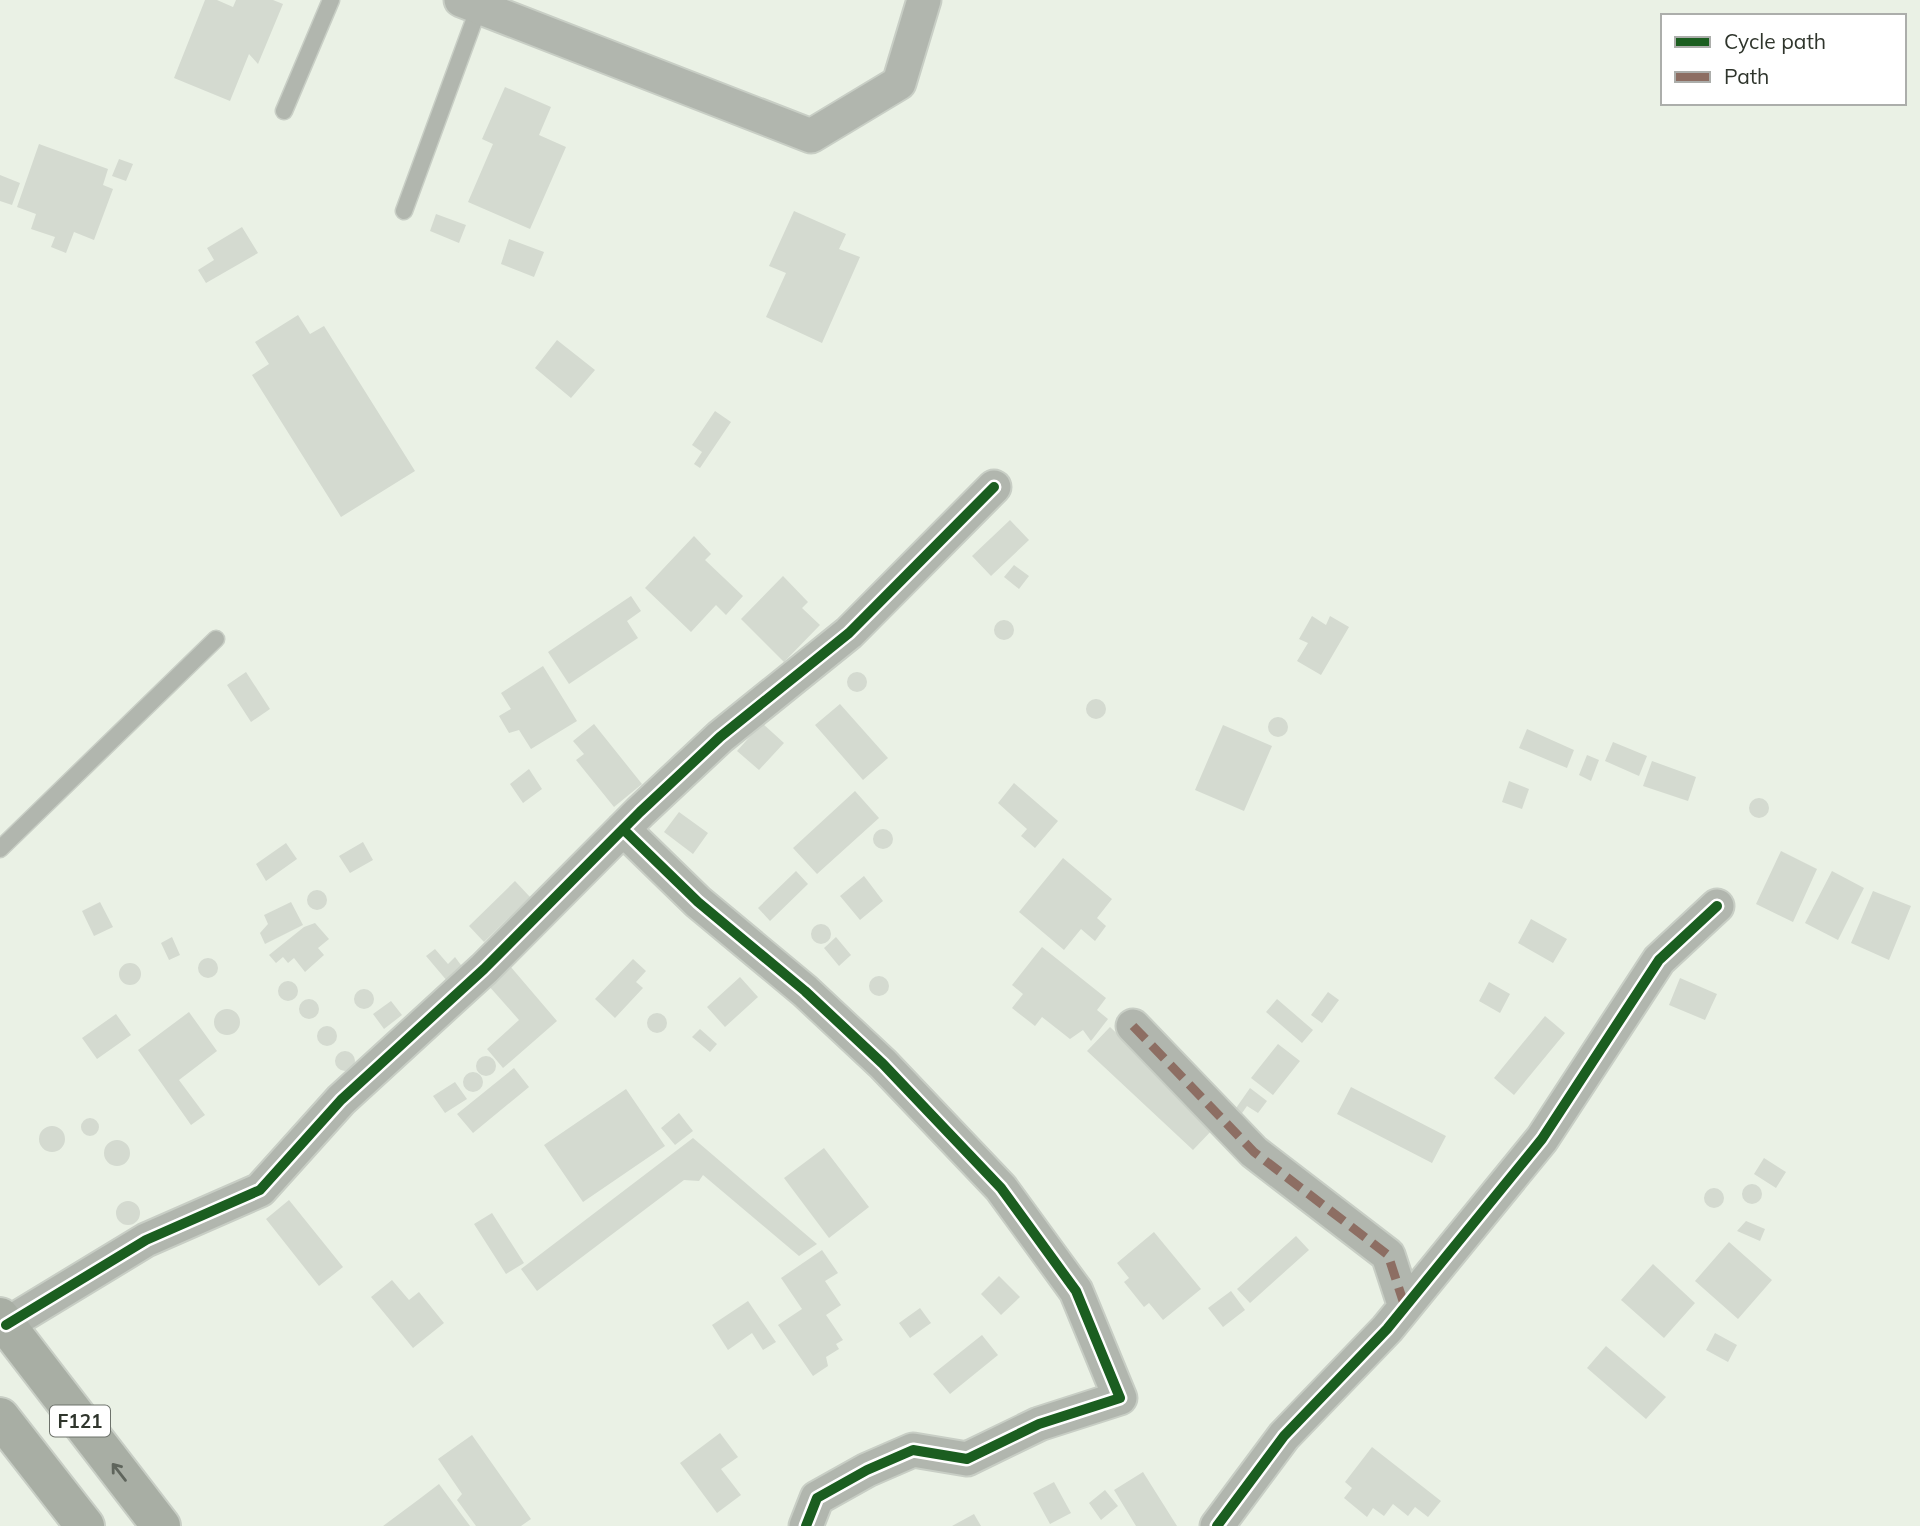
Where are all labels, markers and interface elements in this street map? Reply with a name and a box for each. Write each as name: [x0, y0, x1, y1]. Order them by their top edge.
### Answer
legend: [1661, 14, 1906, 105]
text: Cycle path: [1724, 28, 1826, 54]
text: Path: [1724, 63, 1769, 89]
road number: F121: [50, 1406, 110, 1436]
one-way arrow: [112, 1463, 127, 1482]

